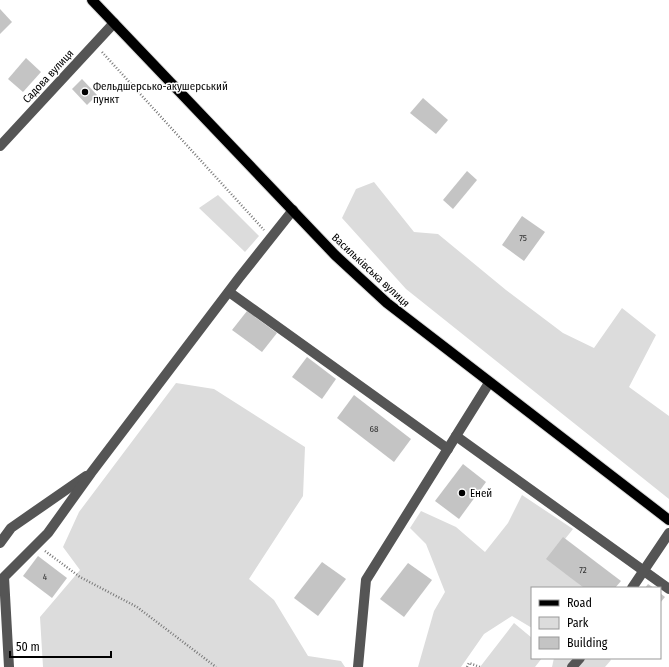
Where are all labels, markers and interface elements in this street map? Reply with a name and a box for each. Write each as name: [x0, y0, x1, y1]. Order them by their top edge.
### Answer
street label: Садова вулиця: [20, 47, 77, 106]
place label: Фельдшерсько-акушерський пункт: [93, 80, 228, 106]
marker: Фельдшерсько-акушерський пункт: [80, 87, 90, 97]
street label: Васильківська вулиця: [329, 231, 412, 310]
house number: 75: [519, 233, 527, 243]
house number: 68: [370, 424, 379, 434]
place label: Еней: [470, 487, 492, 500]
marker: Еней: [457, 488, 467, 498]
house number: 72: [579, 565, 587, 575]
house number: 4: [43, 572, 48, 582]
legend: [531, 587, 661, 659]
text: Road: [567, 596, 592, 610]
text: Park: [567, 616, 589, 630]
scale bar: [10, 633, 111, 659]
text: Building: [567, 636, 608, 650]
text: 50 m: [16, 640, 40, 654]

